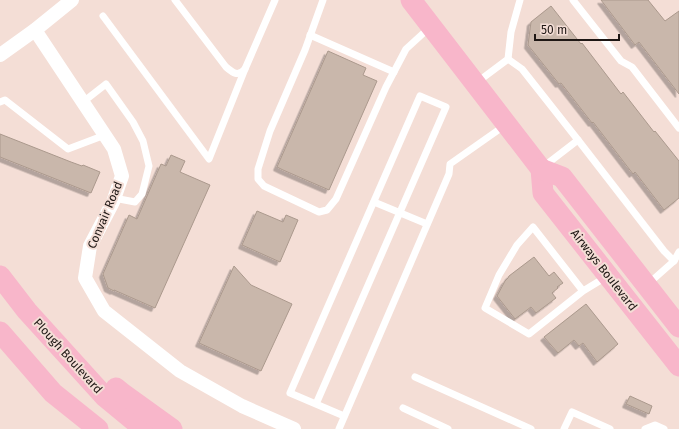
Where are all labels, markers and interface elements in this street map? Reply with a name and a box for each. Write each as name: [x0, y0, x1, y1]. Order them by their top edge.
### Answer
scale bar: [535, 16, 619, 42]
text: 50 m: [541, 23, 567, 37]
street label: Convair Road: [85, 179, 125, 251]
street label: Airways Boulevard: [568, 227, 640, 313]
street label: Plough Boulevard: [31, 316, 105, 396]

